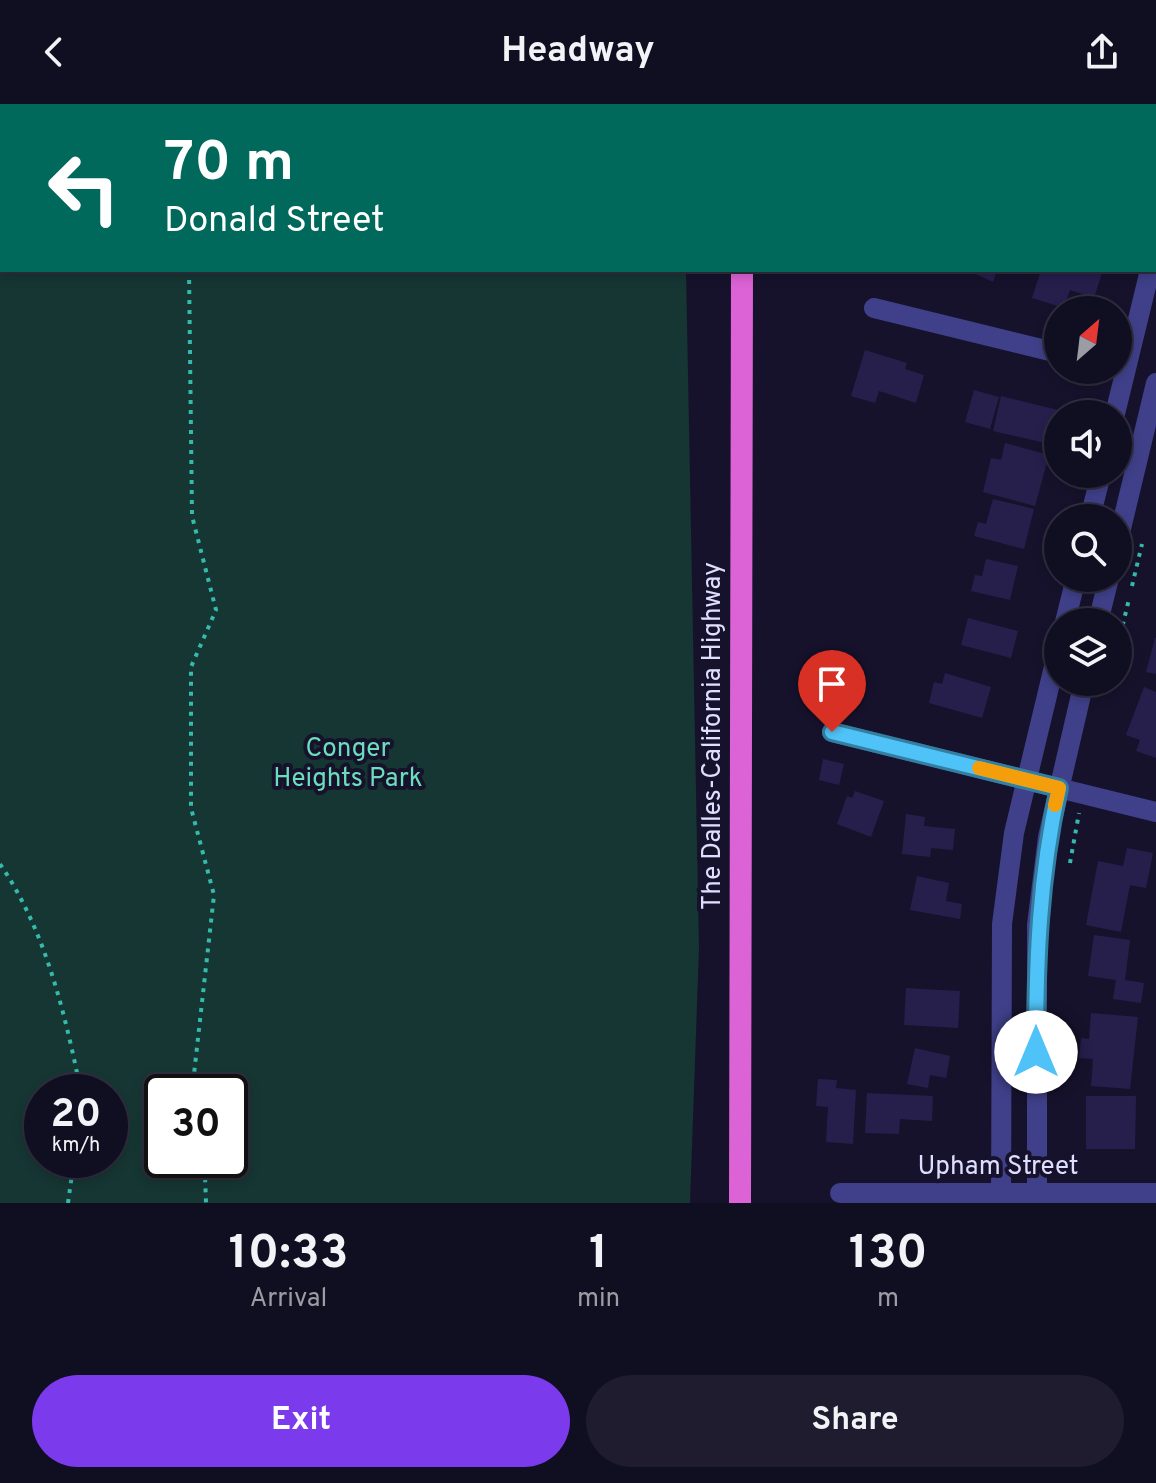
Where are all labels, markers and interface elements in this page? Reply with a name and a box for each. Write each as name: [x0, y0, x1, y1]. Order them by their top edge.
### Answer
text: Headway: [501, 29, 655, 75]
icon: back: [32, 30, 76, 74]
icon: share: [1080, 30, 1124, 74]
text: 70 m: [164, 130, 294, 200]
icon: left: [32, 136, 136, 240]
text: Donald Street: [164, 199, 385, 245]
north arrow: [1044, 296, 1132, 384]
map controls: [1044, 296, 1132, 696]
button: sound: [1044, 400, 1132, 488]
button: search: [1044, 504, 1132, 592]
street label: The Dalles-California Highway: [697, 562, 730, 910]
button: layers: [1044, 608, 1132, 696]
pin: [798, 650, 866, 732]
icon: arrive: [810, 662, 854, 706]
park label: Conger Heights Park: [273, 733, 423, 796]
position arrow: [994, 1010, 1078, 1094]
speed limit sign: 30: [144, 1074, 248, 1178]
text: 20: [51, 1091, 101, 1141]
text: km/h: [52, 1133, 100, 1159]
street label: Upham Street: [917, 1151, 1079, 1184]
text: 10:33: [228, 1225, 348, 1285]
text: 1: [589, 1225, 608, 1285]
text: 130: [849, 1225, 928, 1285]
text: Arrival: [250, 1283, 327, 1316]
text: min: [577, 1283, 620, 1316]
text: m: [877, 1283, 899, 1316]
button: Exit: [32, 1375, 570, 1467]
button: Share: [586, 1375, 1124, 1467]

